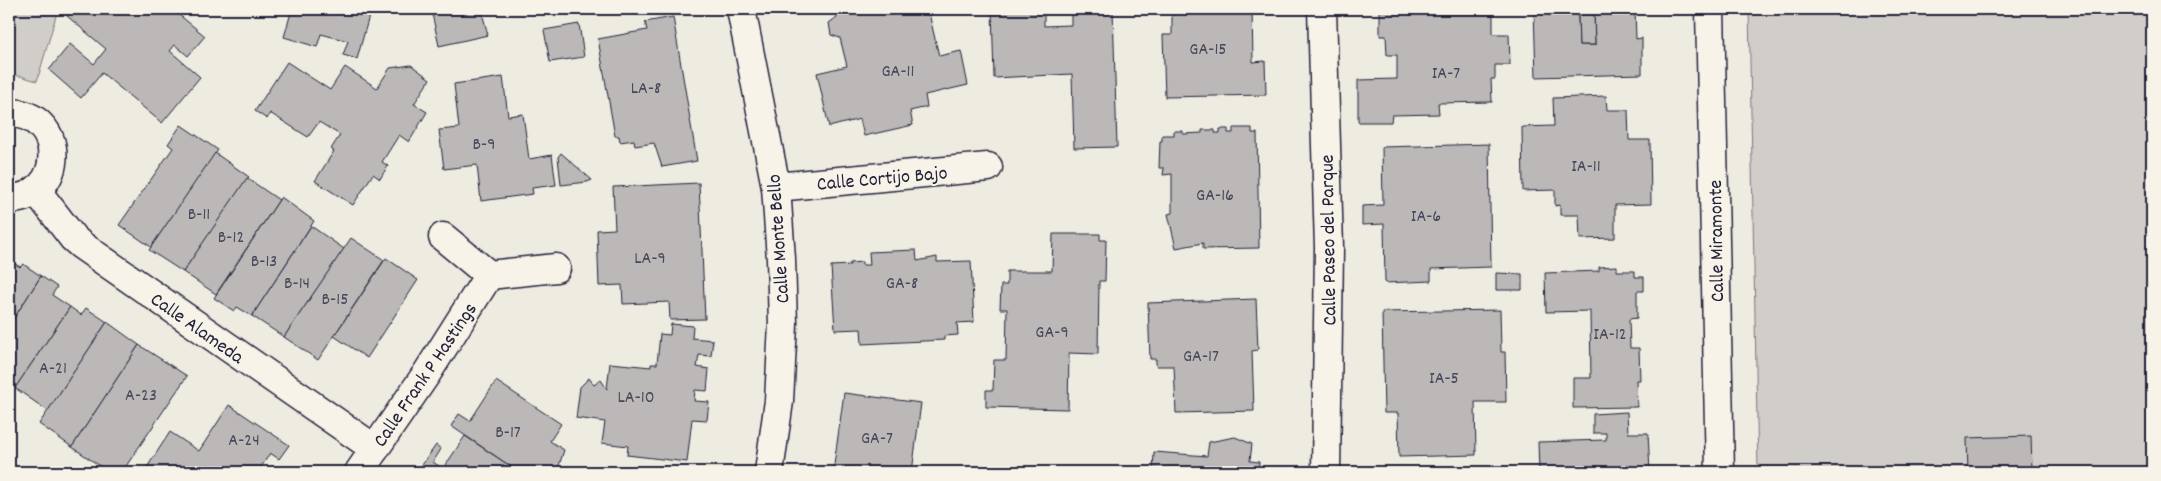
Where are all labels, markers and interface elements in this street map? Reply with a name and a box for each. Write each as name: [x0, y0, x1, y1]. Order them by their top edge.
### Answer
house number: GA-15: [1189, 38, 1227, 63]
house number: GA-11: [882, 60, 914, 85]
house number: IA-7: [1432, 62, 1460, 87]
house number: LA-8: [631, 77, 661, 102]
house number: B-9: [473, 133, 495, 158]
street label: Calle Paseo del Parque: [1315, 154, 1345, 326]
house number: IA-11: [1571, 155, 1601, 180]
street label: Calle Cortijo Bajo: [816, 160, 949, 200]
street label: Calle Monte Bello: [762, 173, 798, 304]
street label: Calle Miramonte: [1703, 179, 1733, 302]
house number: GA-16: [1196, 184, 1234, 209]
house number: B-11: [188, 203, 210, 228]
house number: IA-6: [1411, 205, 1441, 230]
house number: B-12: [218, 226, 244, 251]
house number: LA-9: [634, 247, 666, 272]
house number: B-13: [251, 250, 277, 275]
house number: B-14: [284, 272, 310, 297]
house number: GA-8: [886, 272, 918, 297]
street label: Calle Alameda: [144, 287, 249, 372]
house number: B-15: [322, 288, 348, 313]
street label: Calle Frank P Hastings: [368, 298, 485, 454]
house number: GA-9: [1035, 321, 1069, 346]
house number: IA-12: [1593, 323, 1627, 348]
house number: GA-17: [1183, 345, 1219, 370]
house number: A-21: [39, 357, 67, 382]
house number: IA-5: [1429, 367, 1459, 392]
house number: A-23: [125, 384, 157, 409]
house number: LA-10: [617, 386, 655, 411]
house number: B-17: [495, 421, 521, 446]
house number: GA-7: [861, 427, 893, 452]
house number: A-24: [228, 429, 260, 454]

